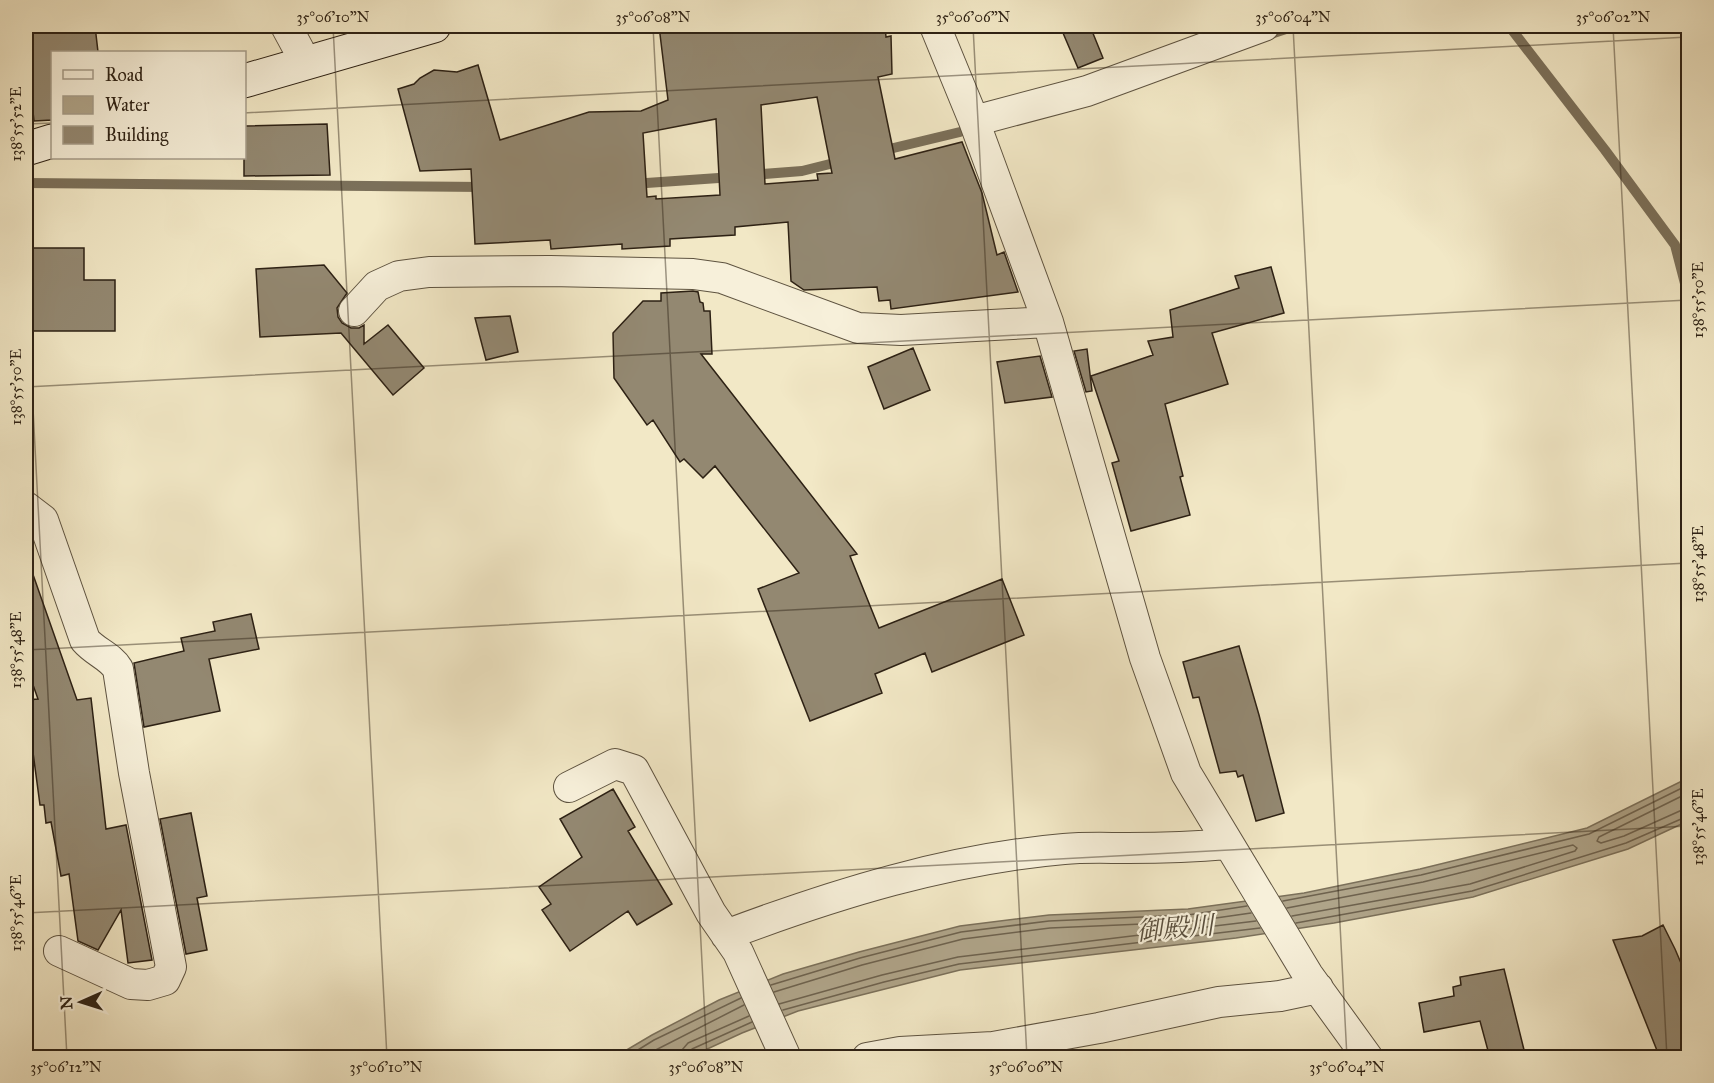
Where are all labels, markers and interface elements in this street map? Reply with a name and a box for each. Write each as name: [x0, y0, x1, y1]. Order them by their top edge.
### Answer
text: 35°06'10"N: [297, 8, 370, 26]
text: 35°06'08"N: [616, 8, 691, 26]
text: 35°06'06"N: [936, 8, 1011, 26]
text: 35°06'04"N: [1255, 8, 1331, 26]
text: 35°06'02"N: [1576, 8, 1650, 26]
legend: [51, 51, 246, 159]
text: Road: [105, 64, 143, 86]
text: 138°55'52"E: [7, 86, 25, 162]
text: Water: [105, 94, 150, 116]
text: Building: [105, 124, 169, 147]
text: 138°55'50"E: [1689, 262, 1707, 338]
text: 138°55'50"E: [7, 349, 25, 425]
text: 138°55'48"E: [1689, 525, 1707, 603]
text: 138°55'48"E: [7, 611, 25, 689]
text: 138°55'46"E: [1689, 788, 1707, 865]
text: 138°55'46"E: [7, 874, 25, 951]
water label: 御殿川: [1135, 908, 1218, 947]
north arrow: [51, 972, 111, 1032]
text: N: [57, 995, 76, 1010]
text: 35°06'12"N: [30, 1058, 102, 1076]
text: 35°06'10"N: [350, 1058, 423, 1076]
text: 35°06'08"N: [669, 1058, 744, 1076]
text: 35°06'06"N: [989, 1058, 1064, 1076]
text: 35°06'04"N: [1309, 1058, 1385, 1076]

